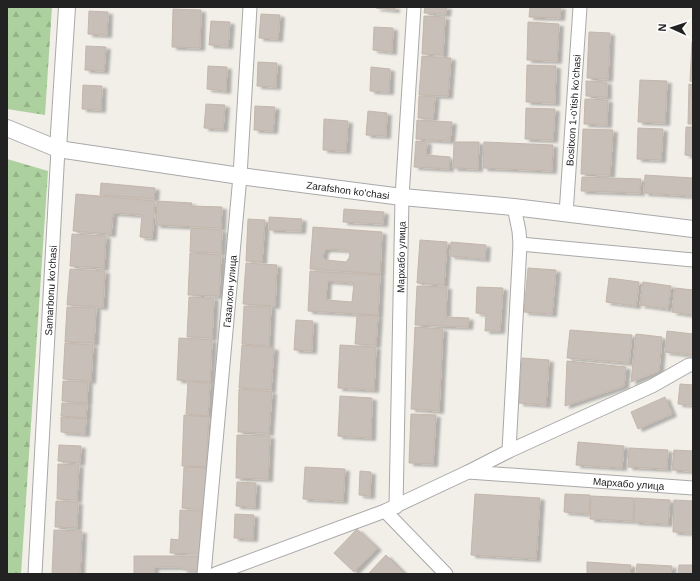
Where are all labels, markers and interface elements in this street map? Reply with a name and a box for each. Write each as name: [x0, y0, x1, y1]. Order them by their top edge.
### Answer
north arrow: [652, 8, 692, 48]
text: N: [656, 23, 668, 32]
street label: Bositxon 1-o'tish ko'chasi: [564, 54, 583, 166]
street label: Zarafshon ko'chasi: [306, 180, 390, 201]
street label: Мархабо улица: [395, 221, 408, 293]
street label: Samarbonu ko'chasi: [43, 245, 59, 336]
street label: Газалхон улица: [221, 254, 239, 328]
street label: Мархабо улица: [593, 476, 665, 492]

